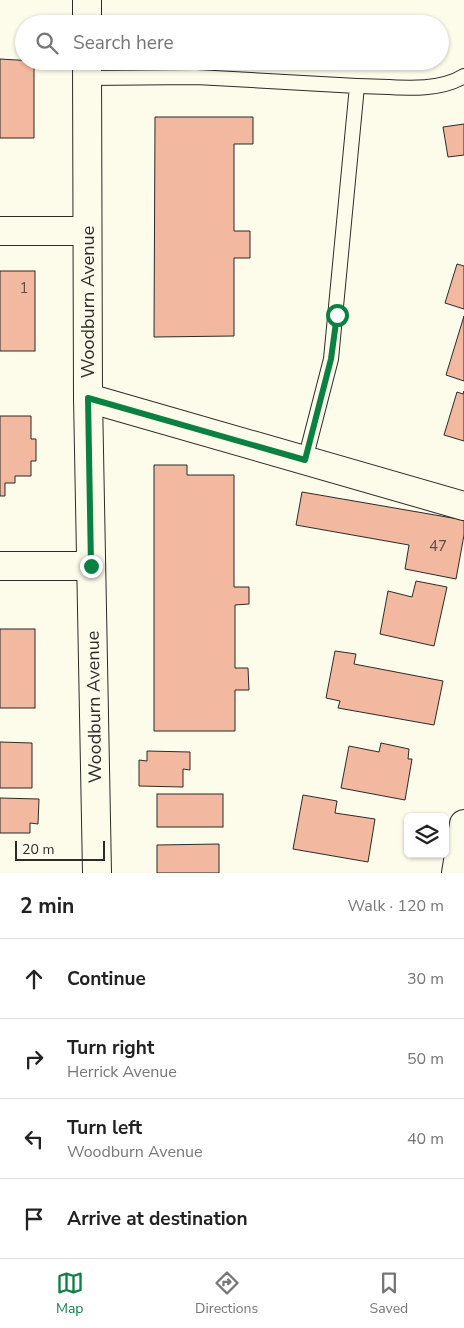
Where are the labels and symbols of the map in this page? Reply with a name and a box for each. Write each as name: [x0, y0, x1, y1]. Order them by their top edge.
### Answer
street label: Woodburn Avenue: [76, 226, 100, 378]
house number: 1: [19, 278, 29, 298]
route start: [326, 304, 349, 327]
house number: 47: [429, 536, 447, 556]
route end: [80, 555, 103, 578]
street label: Woodburn Avenue: [81, 631, 107, 783]
scale bar: [15, 838, 105, 861]

